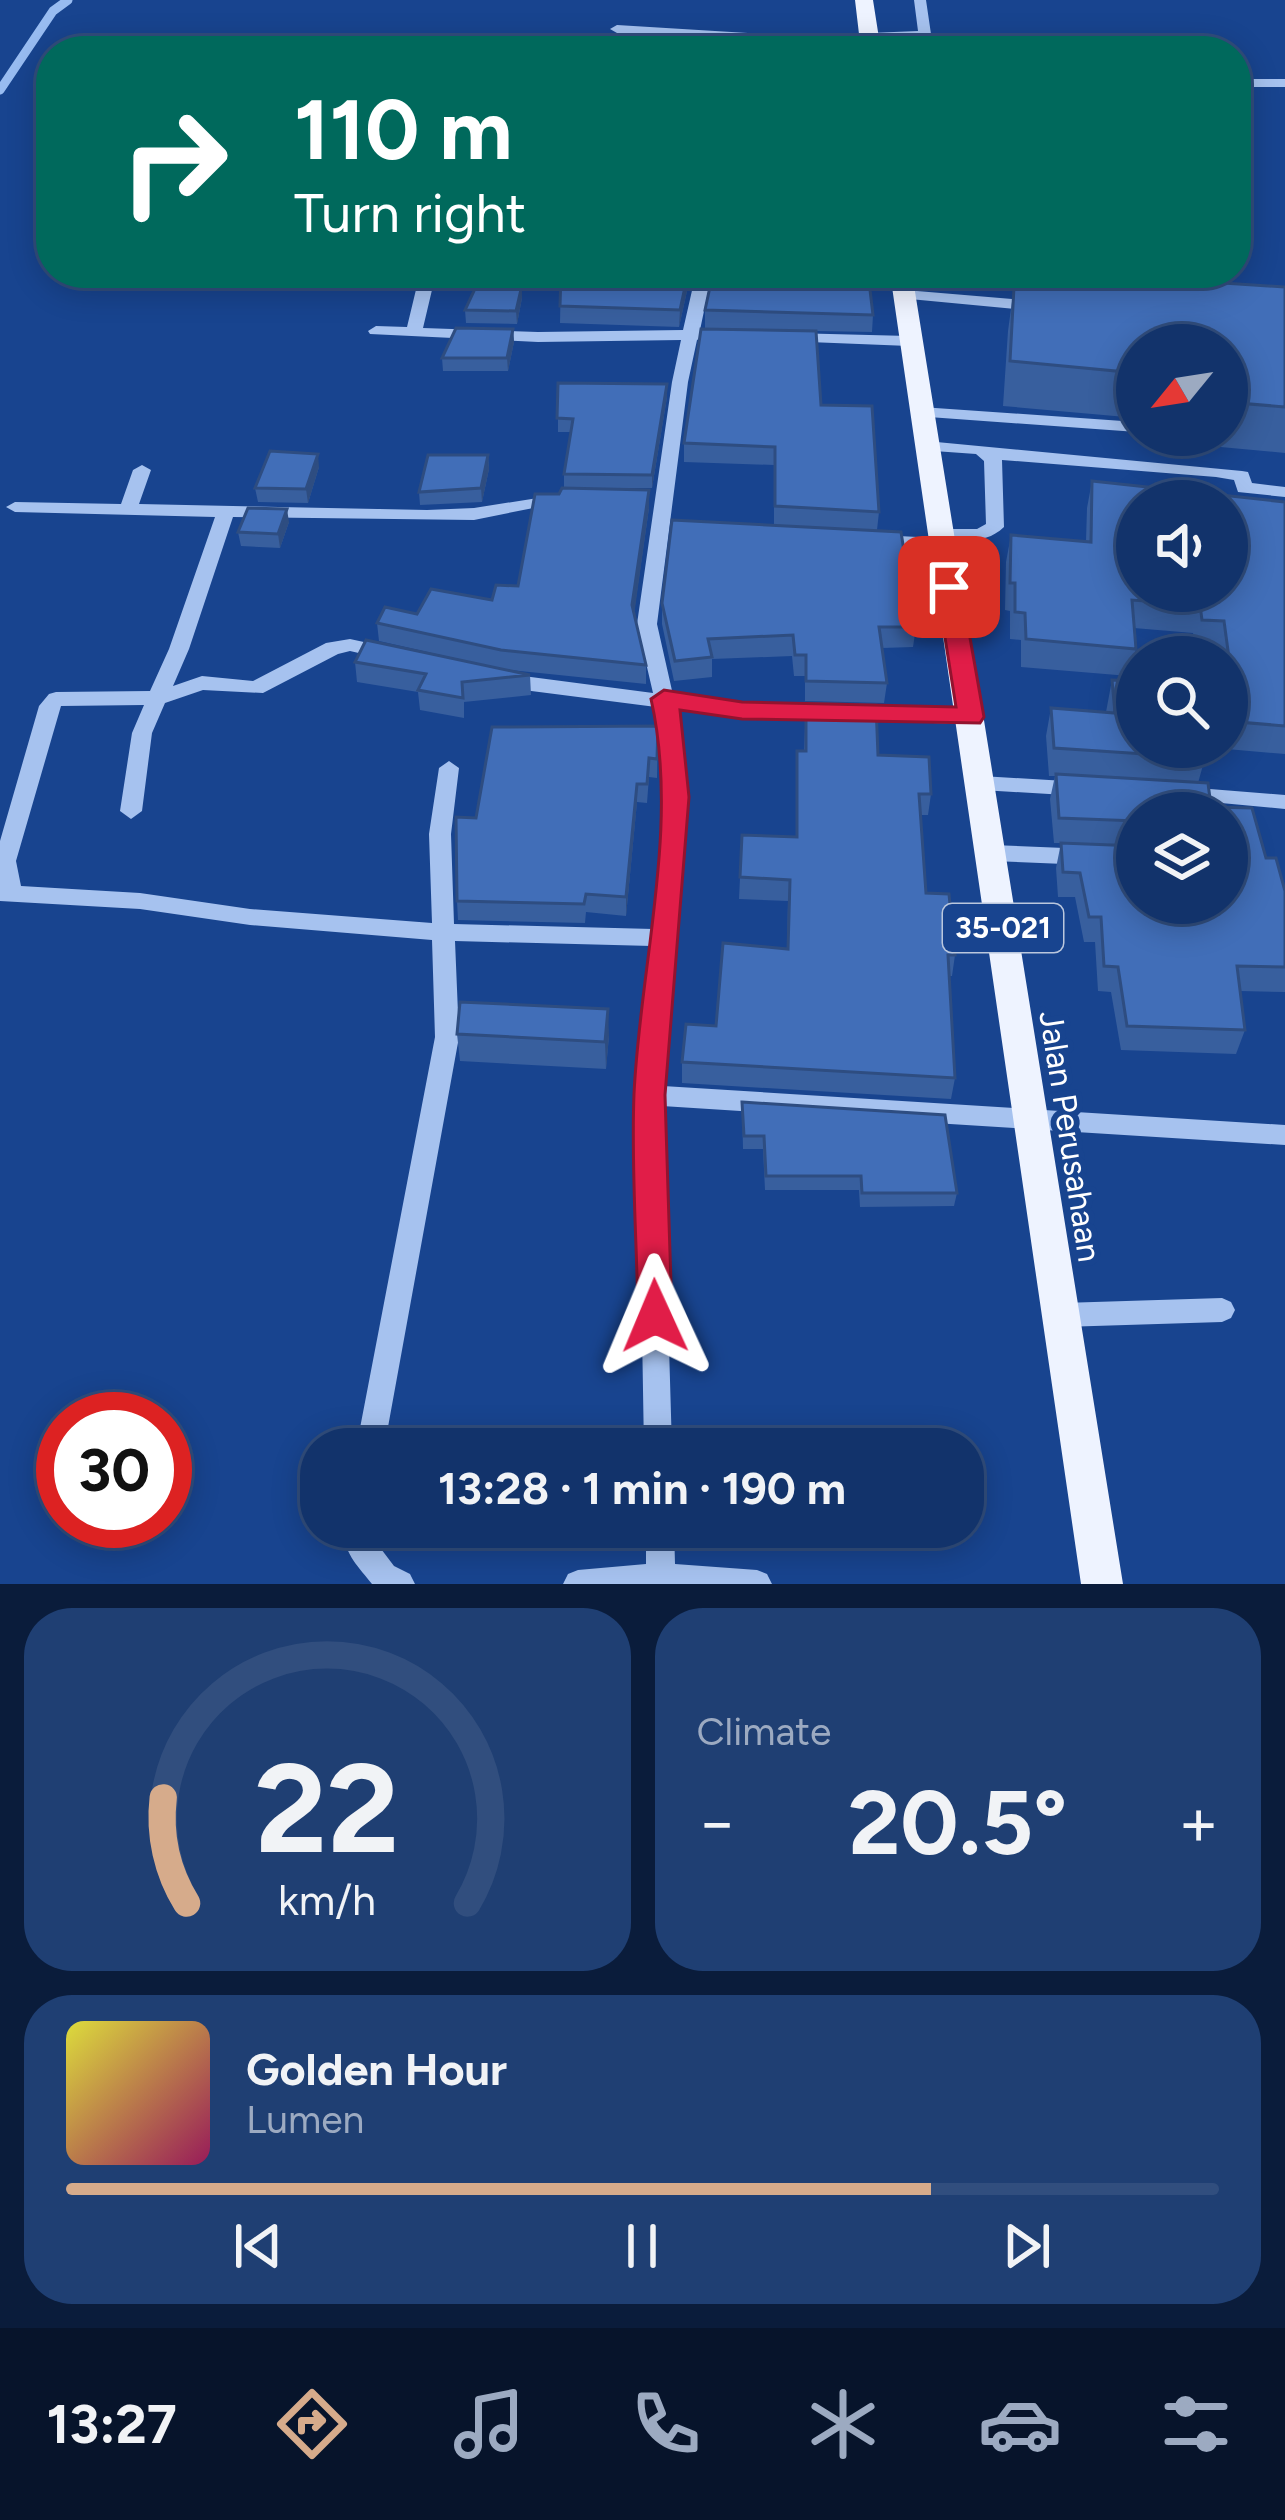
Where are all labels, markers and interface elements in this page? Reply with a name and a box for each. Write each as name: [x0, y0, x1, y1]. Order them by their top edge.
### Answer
text: 110 m: [294, 79, 513, 180]
icon: right: [96, 84, 252, 240]
text: Turn right: [294, 181, 526, 246]
north arrow: [1116, 324, 1248, 456]
map controls: [1116, 324, 1248, 924]
button: sound: [1116, 480, 1248, 612]
pin: [898, 536, 1000, 638]
icon: arrive: [916, 554, 982, 620]
button: search: [1116, 636, 1248, 768]
button: layers: [1116, 792, 1248, 924]
road number: 35-021: [943, 904, 1063, 952]
street label: Jalan Perusahaan: [1031, 1008, 1110, 1264]
position arrow: [592, 1253, 718, 1379]
speed limit sign: 30: [36, 1392, 192, 1548]
text: 13:28 · 1 min · 190 m: [438, 1461, 846, 1515]
text: Climate: [697, 1708, 831, 1755]
text: 22: [255, 1733, 400, 1883]
text: 20.5°: [848, 1768, 1067, 1877]
text: −: [697, 1782, 738, 1862]
text: +: [1178, 1782, 1219, 1862]
text: km/h: [278, 1873, 376, 1925]
text: Golden Hour: [246, 2042, 507, 2096]
text: Lumen: [246, 2096, 364, 2143]
icon: previous: [225, 2213, 291, 2279]
icon: pause: [609, 2213, 675, 2279]
icon: next: [994, 2213, 1060, 2279]
icon: directions: [270, 2382, 354, 2466]
icon: music: [447, 2382, 531, 2466]
icon: phone: [624, 2382, 708, 2466]
icon: climate: [801, 2382, 885, 2466]
icon: car: [978, 2382, 1062, 2466]
icon: filters: [1154, 2382, 1238, 2466]
text: 13:27: [46, 2392, 177, 2457]

